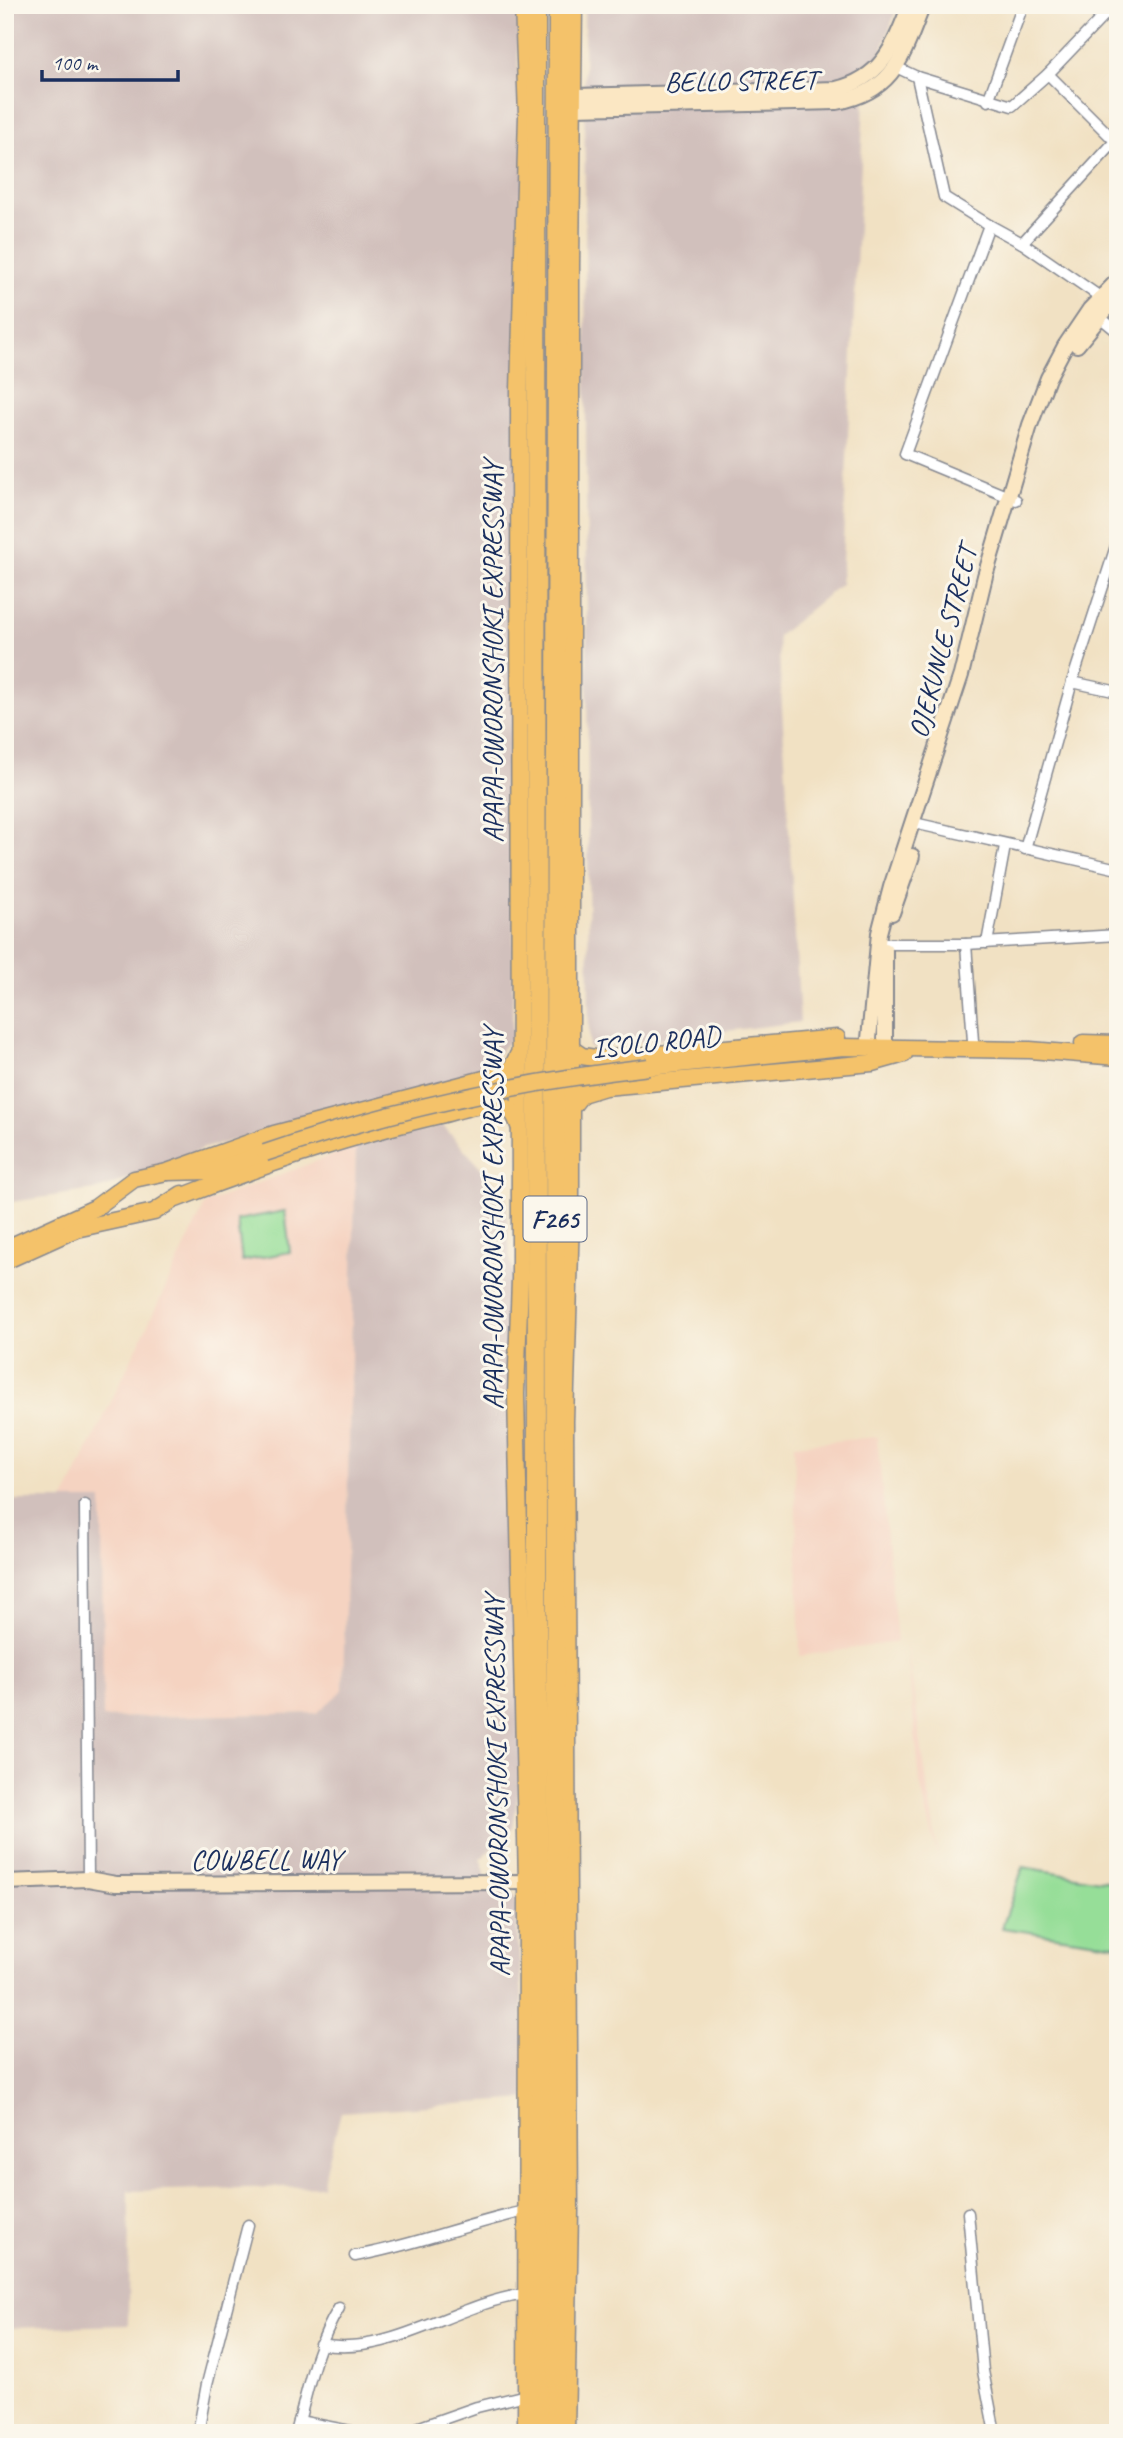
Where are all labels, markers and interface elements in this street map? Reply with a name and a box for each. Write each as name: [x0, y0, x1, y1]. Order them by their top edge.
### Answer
scale bar: [42, 38, 178, 82]
text: 100 m: [52, 50, 99, 76]
street label: BELLO STREET: [664, 62, 824, 99]
street label: APAPA-OWORONSHOKI EXPRESSWAY: [475, 455, 510, 843]
street label: OJEKUNLE STREET: [900, 536, 987, 742]
street label: ISOLO ROAD: [591, 1017, 724, 1066]
street label: APAPA-OWORONSHOKI EXPRESSWAY: [475, 1022, 510, 1410]
road number: F265: [524, 1196, 586, 1242]
street label: APAPA-OWORONSHOKI EXPRESSWAY: [476, 1589, 517, 1977]
street label: COWBELL WAY: [191, 1842, 347, 1877]

